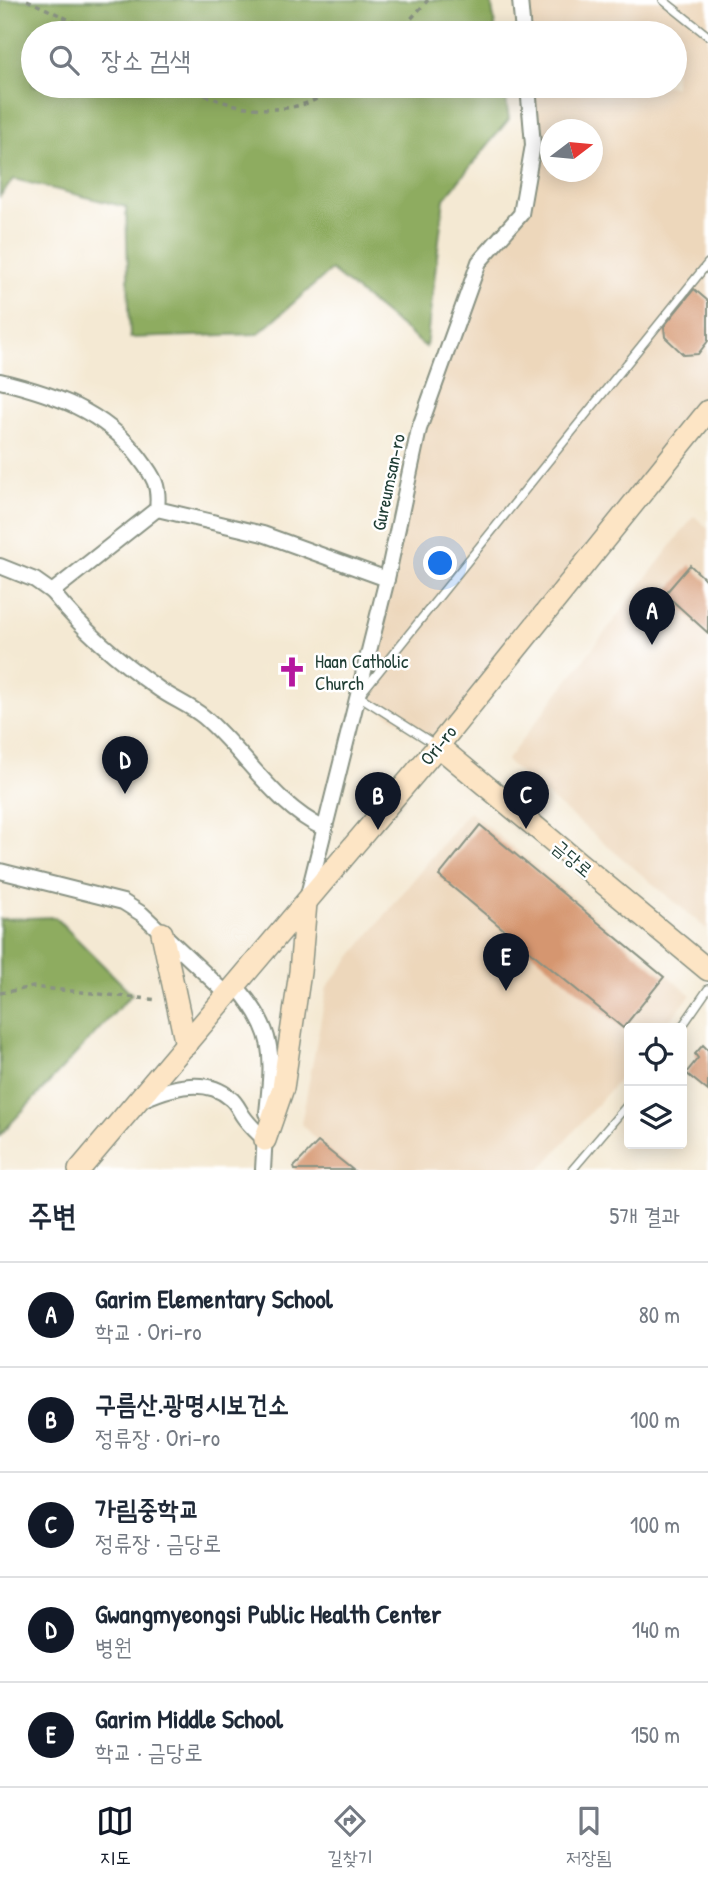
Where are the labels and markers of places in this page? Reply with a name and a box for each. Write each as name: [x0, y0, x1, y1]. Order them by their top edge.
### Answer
pin: A: [629, 587, 675, 645]
place label: Haan Catholic Church: [315, 648, 409, 696]
church icon: Haan Catholic Church: [275, 655, 309, 689]
pin: D: [102, 736, 148, 794]
pin: C: [503, 771, 549, 829]
pin: B: [355, 772, 401, 830]
pin: E: [483, 933, 529, 991]

